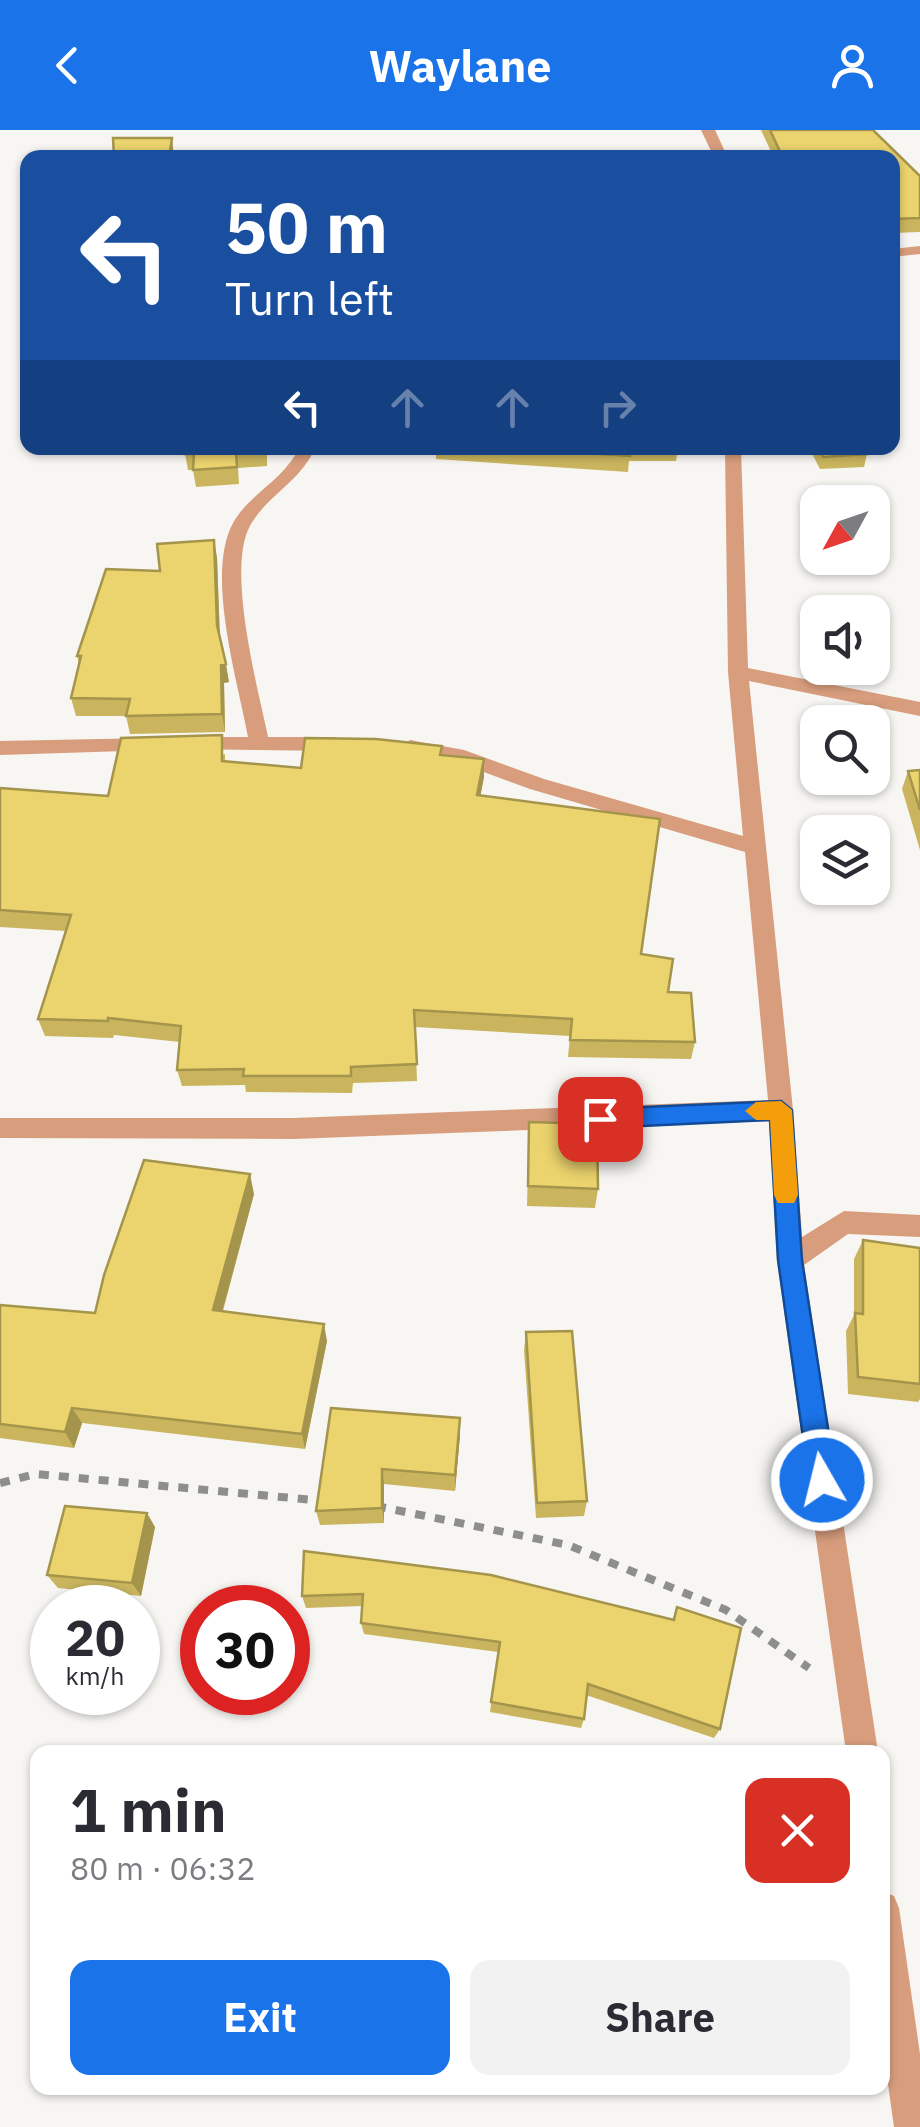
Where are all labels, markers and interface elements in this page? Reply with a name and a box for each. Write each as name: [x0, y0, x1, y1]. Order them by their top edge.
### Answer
text: Waylane: [368, 36, 552, 94]
icon: back: [40, 38, 95, 93]
icon: person: [825, 38, 880, 93]
text: 50 m: [225, 181, 388, 272]
icon: left: [60, 190, 190, 320]
text: Turn left: [225, 269, 394, 327]
icon: left: [275, 380, 330, 435]
icon: ahead: [380, 380, 435, 435]
icon: ahead: [485, 380, 540, 435]
icon: right: [590, 380, 645, 435]
north arrow: [800, 485, 890, 575]
map controls: [800, 485, 890, 905]
button: sound: [800, 595, 890, 685]
button: search: [800, 705, 890, 795]
button: layers: [800, 815, 890, 905]
pin: [558, 1077, 643, 1162]
icon: arrive: [573, 1092, 628, 1147]
position arrow: [770, 1428, 874, 1532]
speed limit sign: 30: [180, 1585, 310, 1715]
text: 20: [65, 1605, 125, 1670]
text: km/h: [66, 1659, 124, 1692]
text: 1 min: [70, 1770, 227, 1849]
button: close: [745, 1778, 850, 1883]
text: 80 m · 06:32: [70, 1847, 256, 1889]
button: Exit: [70, 1960, 450, 2075]
button: Share: [470, 1960, 850, 2075]

